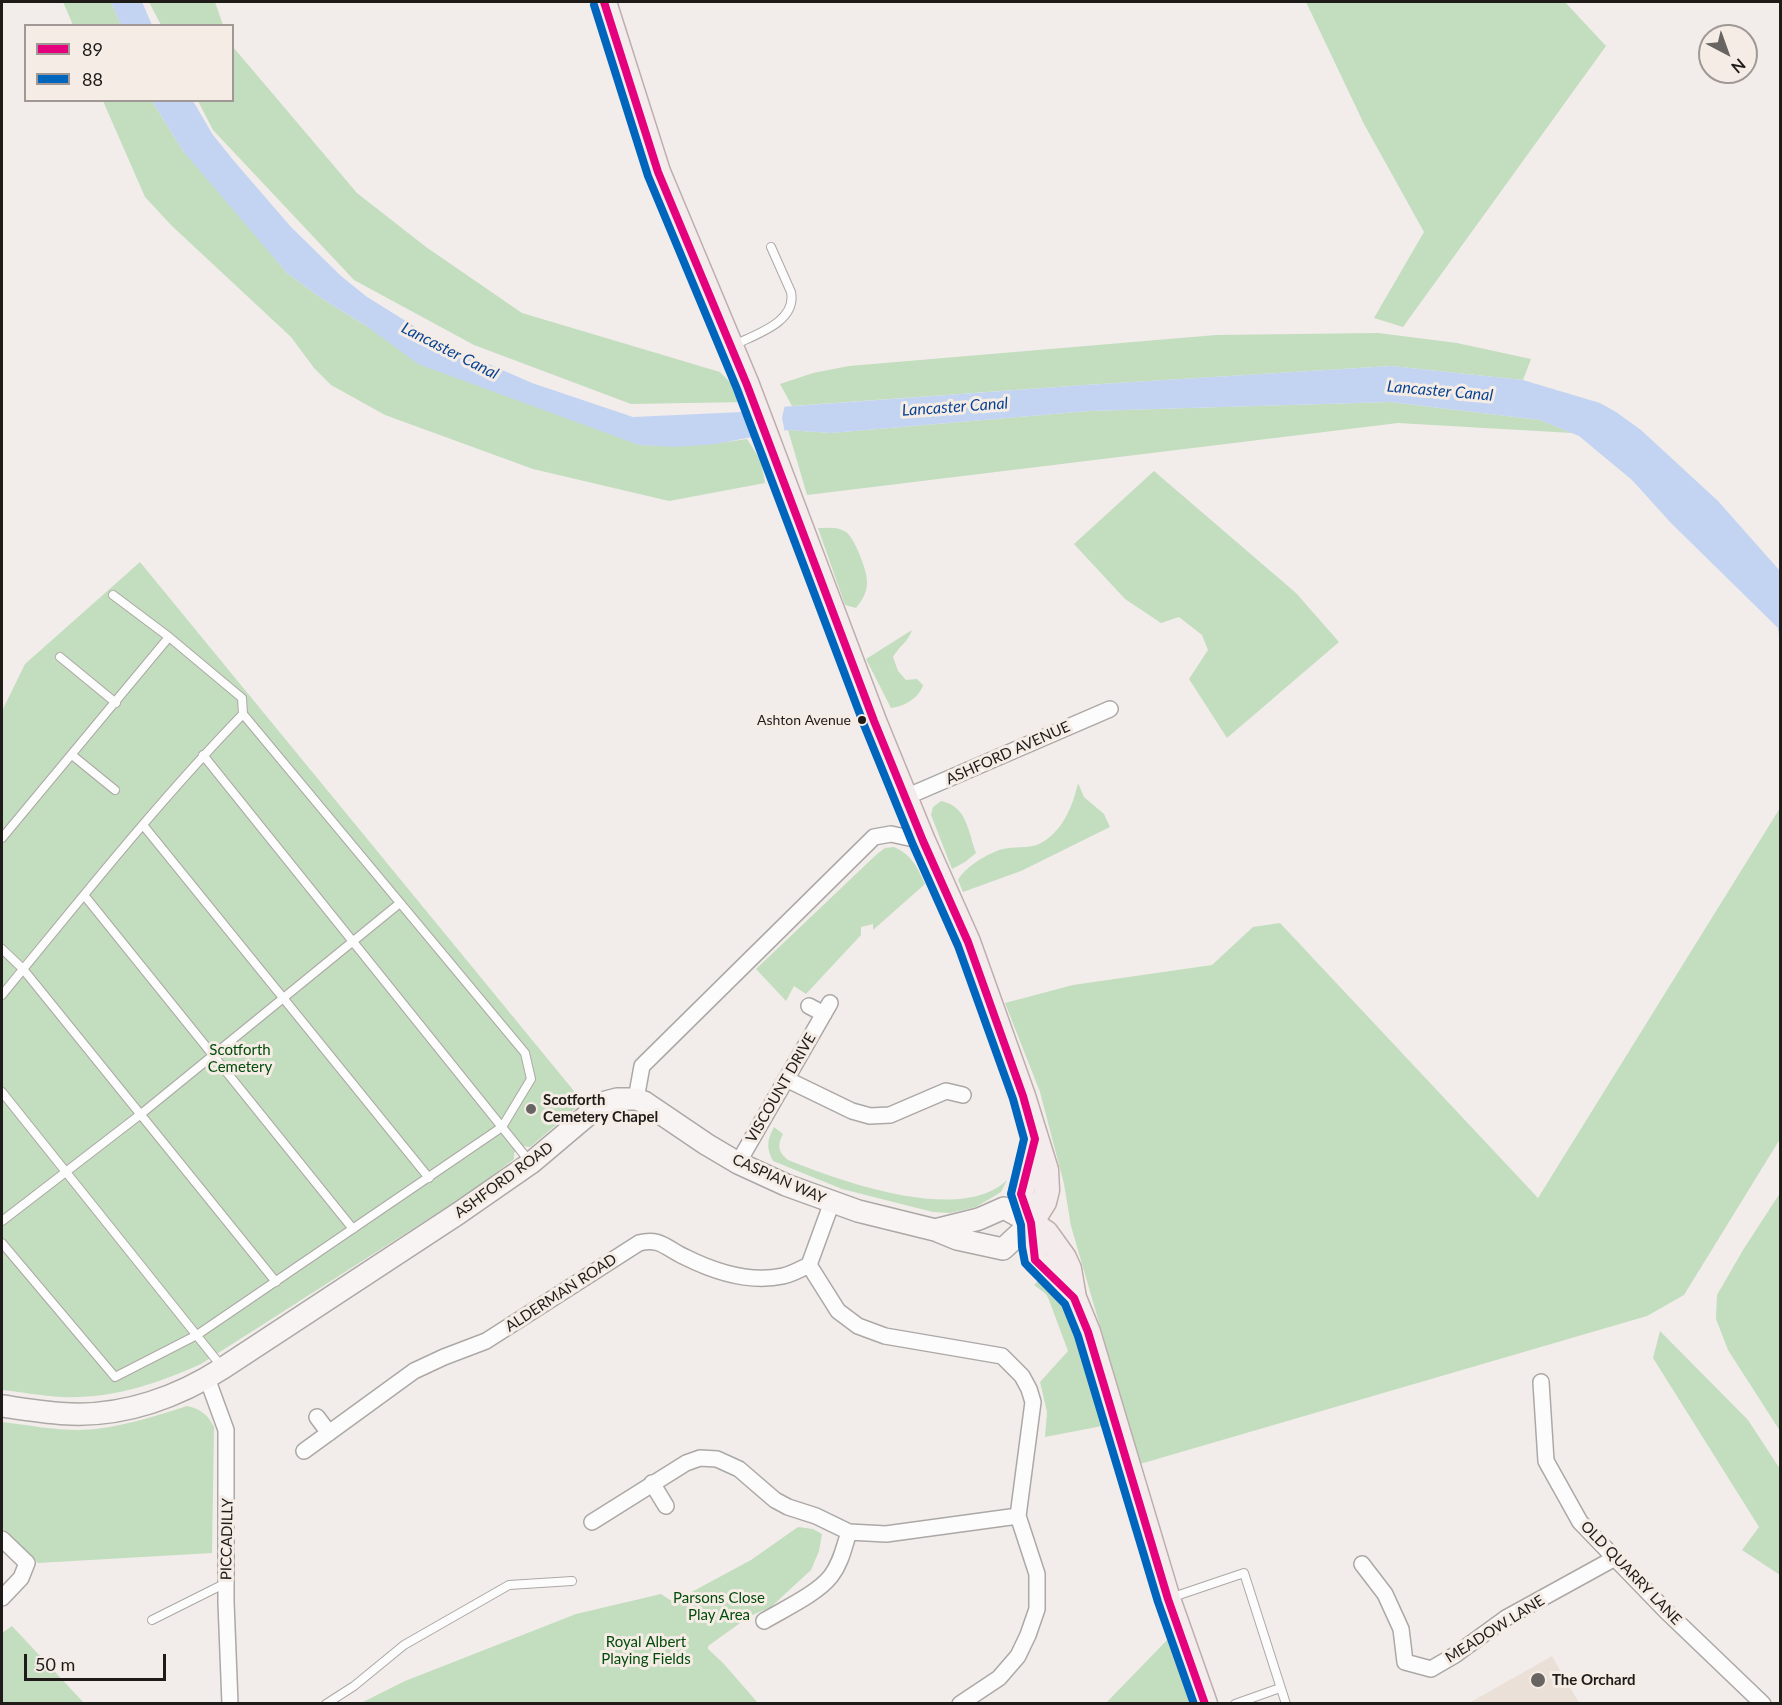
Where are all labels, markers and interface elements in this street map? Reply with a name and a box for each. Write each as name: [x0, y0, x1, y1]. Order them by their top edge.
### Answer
legend: [24, 24, 234, 102]
north arrow: [1698, 24, 1758, 84]
text: 89: [82, 38, 103, 60]
text: N: [1728, 55, 1750, 78]
text: 88: [82, 68, 103, 90]
water label: Lancaster Canal: [398, 318, 502, 384]
water label: Lancaster Canal: [1386, 377, 1494, 405]
water label: Lancaster Canal: [901, 394, 1009, 420]
place label: Ashton Avenue: [757, 712, 851, 728]
marker: Ashton Avenue: [856, 714, 868, 726]
street label: ASHFORD AVENUE: [943, 718, 1073, 788]
street label: VISCOUNT DRIVE: [742, 1030, 820, 1146]
park label: Scotforth Cemetery: [208, 1041, 272, 1076]
place label: Scotforth Cemetery Chapel: [543, 1091, 658, 1126]
marker: Scotforth Cemetery Chapel: [524, 1102, 538, 1116]
street label: ASHFORD ROAD: [451, 1138, 557, 1222]
street label: CASPIAN WAY: [730, 1150, 828, 1208]
street label: ALDERMAN ROAD: [502, 1250, 620, 1336]
street label: PICCADILLY: [217, 1498, 237, 1580]
street label: OLD QUARRY LANE: [1577, 1517, 1685, 1629]
park label: Parsons Close Play Area: [673, 1589, 765, 1624]
street label: MEADOW LANE: [1442, 1591, 1548, 1667]
park label: Royal Albert Playing Fields: [601, 1633, 691, 1668]
scale bar: [27, 1642, 170, 1680]
text: 50 m: [35, 1653, 75, 1675]
marker: The Orchard: [1529, 1671, 1547, 1689]
place label: The Orchard: [1552, 1671, 1636, 1689]

